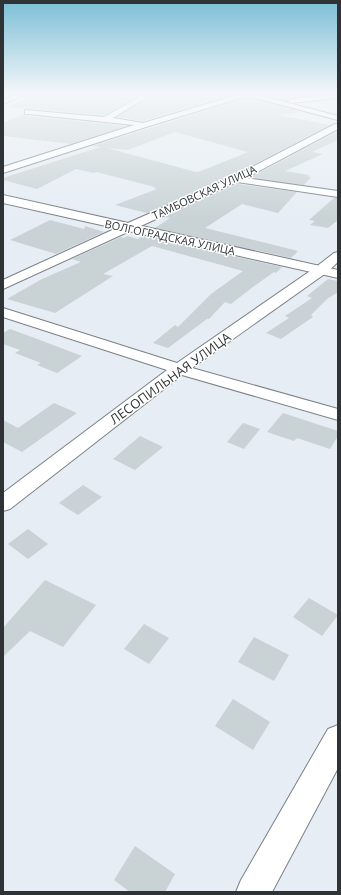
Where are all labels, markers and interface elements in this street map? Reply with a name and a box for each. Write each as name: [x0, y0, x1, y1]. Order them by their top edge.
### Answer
street label: ТАМБОВСКАЯ УЛИЦА: [149, 161, 259, 223]
street label: ВОЛГОГРАДСКАЯ УЛИЦА: [103, 216, 237, 258]
street label: ЛЕСОПИЛЬНАЯ УЛИЦА: [106, 327, 235, 428]

